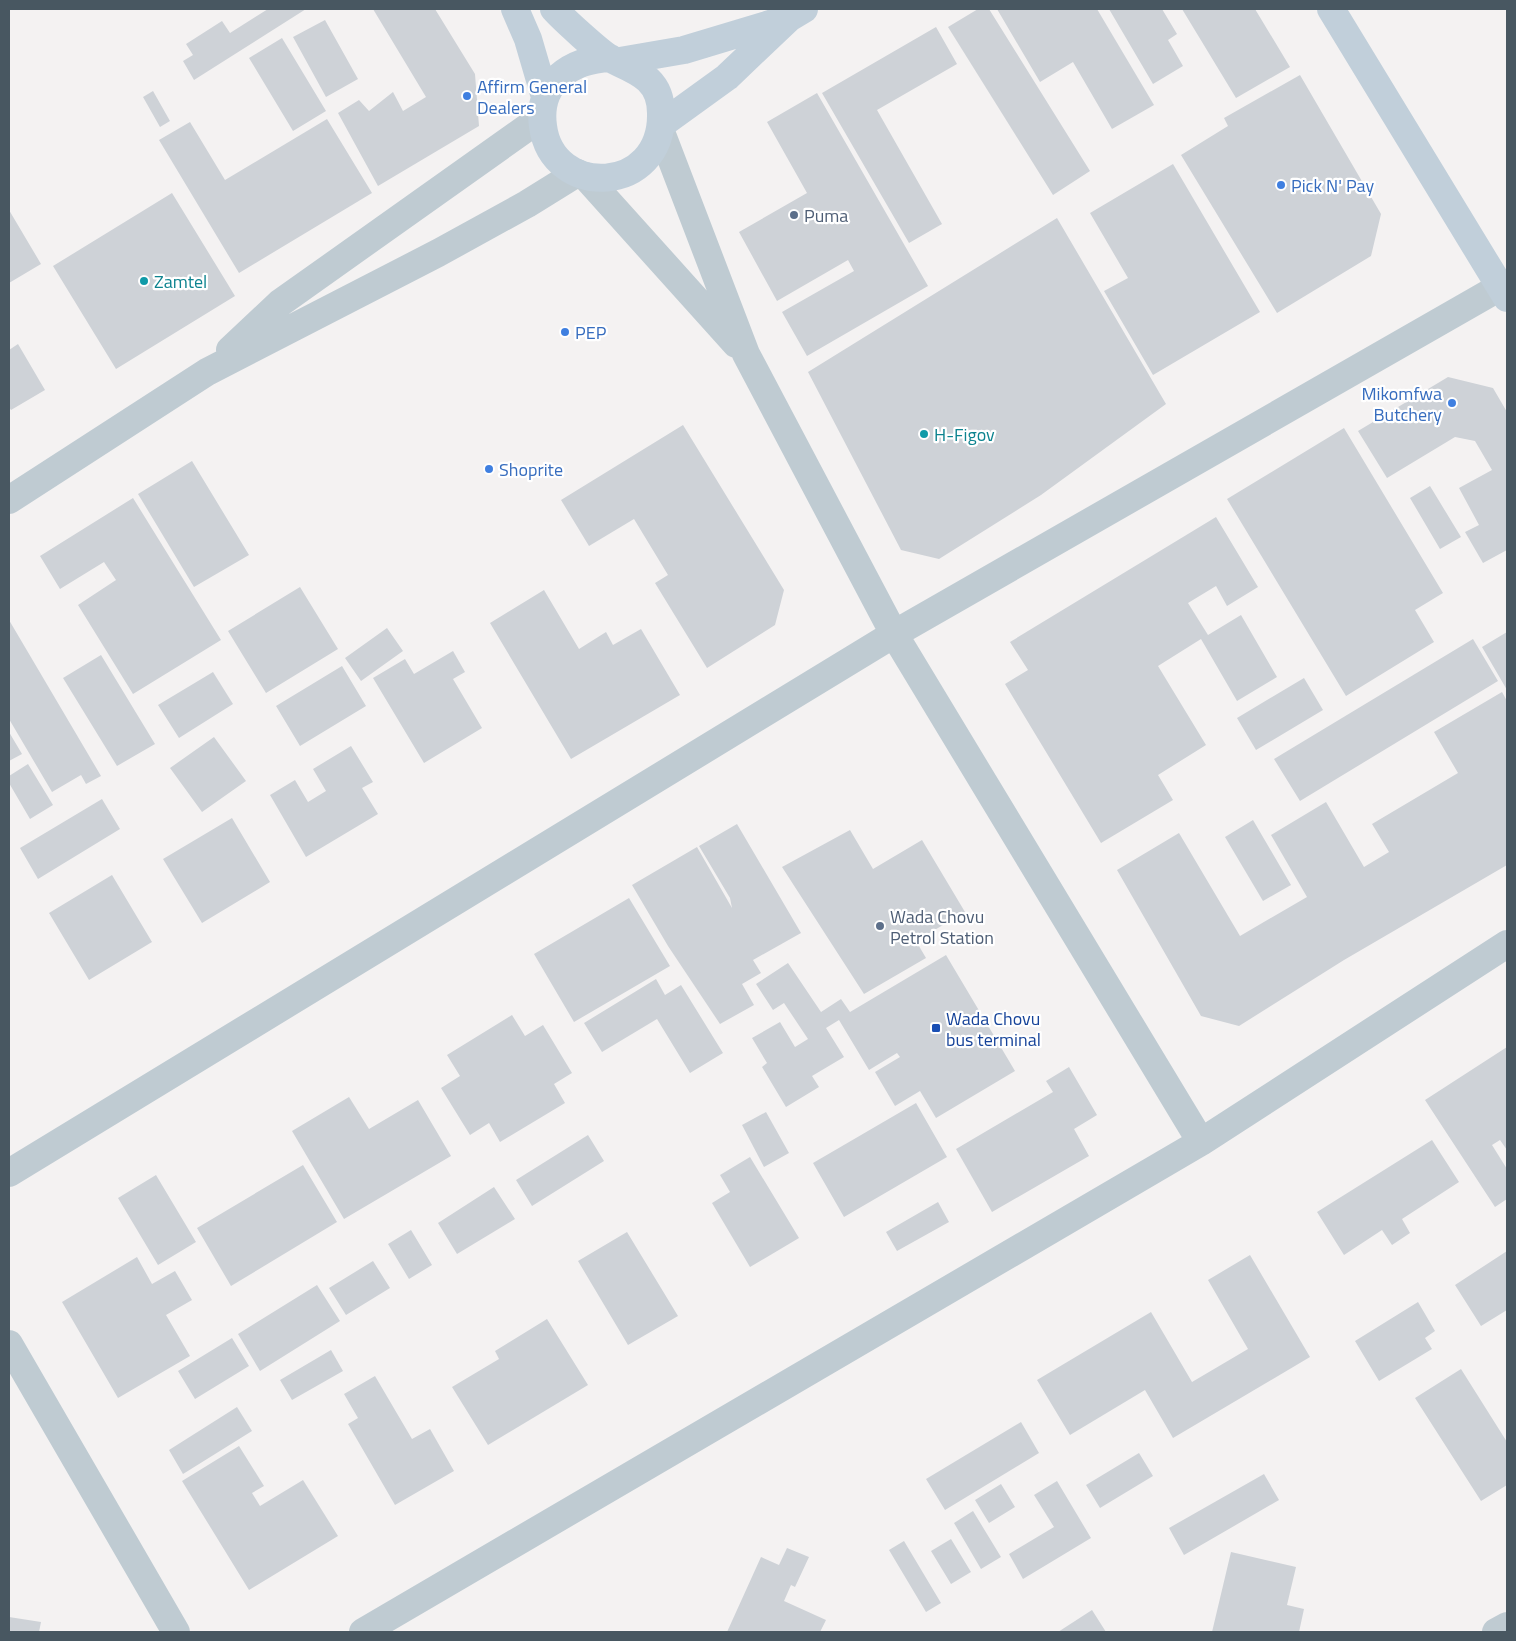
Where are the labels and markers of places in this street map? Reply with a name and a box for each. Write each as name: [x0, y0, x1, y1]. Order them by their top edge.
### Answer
place label: Affirm General Dealers: [477, 73, 587, 121]
marker: Affirm General Dealers: [461, 90, 473, 102]
place label: Pick N' Pay: [1291, 172, 1374, 199]
marker: Pick N' Pay: [1275, 179, 1287, 191]
place label: Puma: [804, 202, 848, 229]
marker: Puma: [788, 209, 800, 221]
place label: Zamtel: [154, 268, 207, 295]
marker: Zamtel: [138, 275, 150, 287]
place label: PEP: [575, 319, 607, 346]
marker: PEP: [559, 326, 571, 338]
place label: Mikomfwa Butchery: [1361, 380, 1442, 428]
marker: Mikomfwa Butchery: [1446, 397, 1458, 409]
place label: H-Figov: [934, 421, 995, 448]
marker: H-Figov: [918, 428, 930, 440]
place label: Shoprite: [499, 456, 563, 483]
marker: Shoprite: [483, 463, 495, 475]
place label: Wada Chovu Petrol Station: [890, 903, 994, 951]
marker: Wada Chovu Petrol Station: [874, 920, 886, 932]
place label: Wada Chovu bus terminal: [946, 1005, 1041, 1053]
marker: Wada Chovu bus terminal: [930, 1022, 942, 1034]

